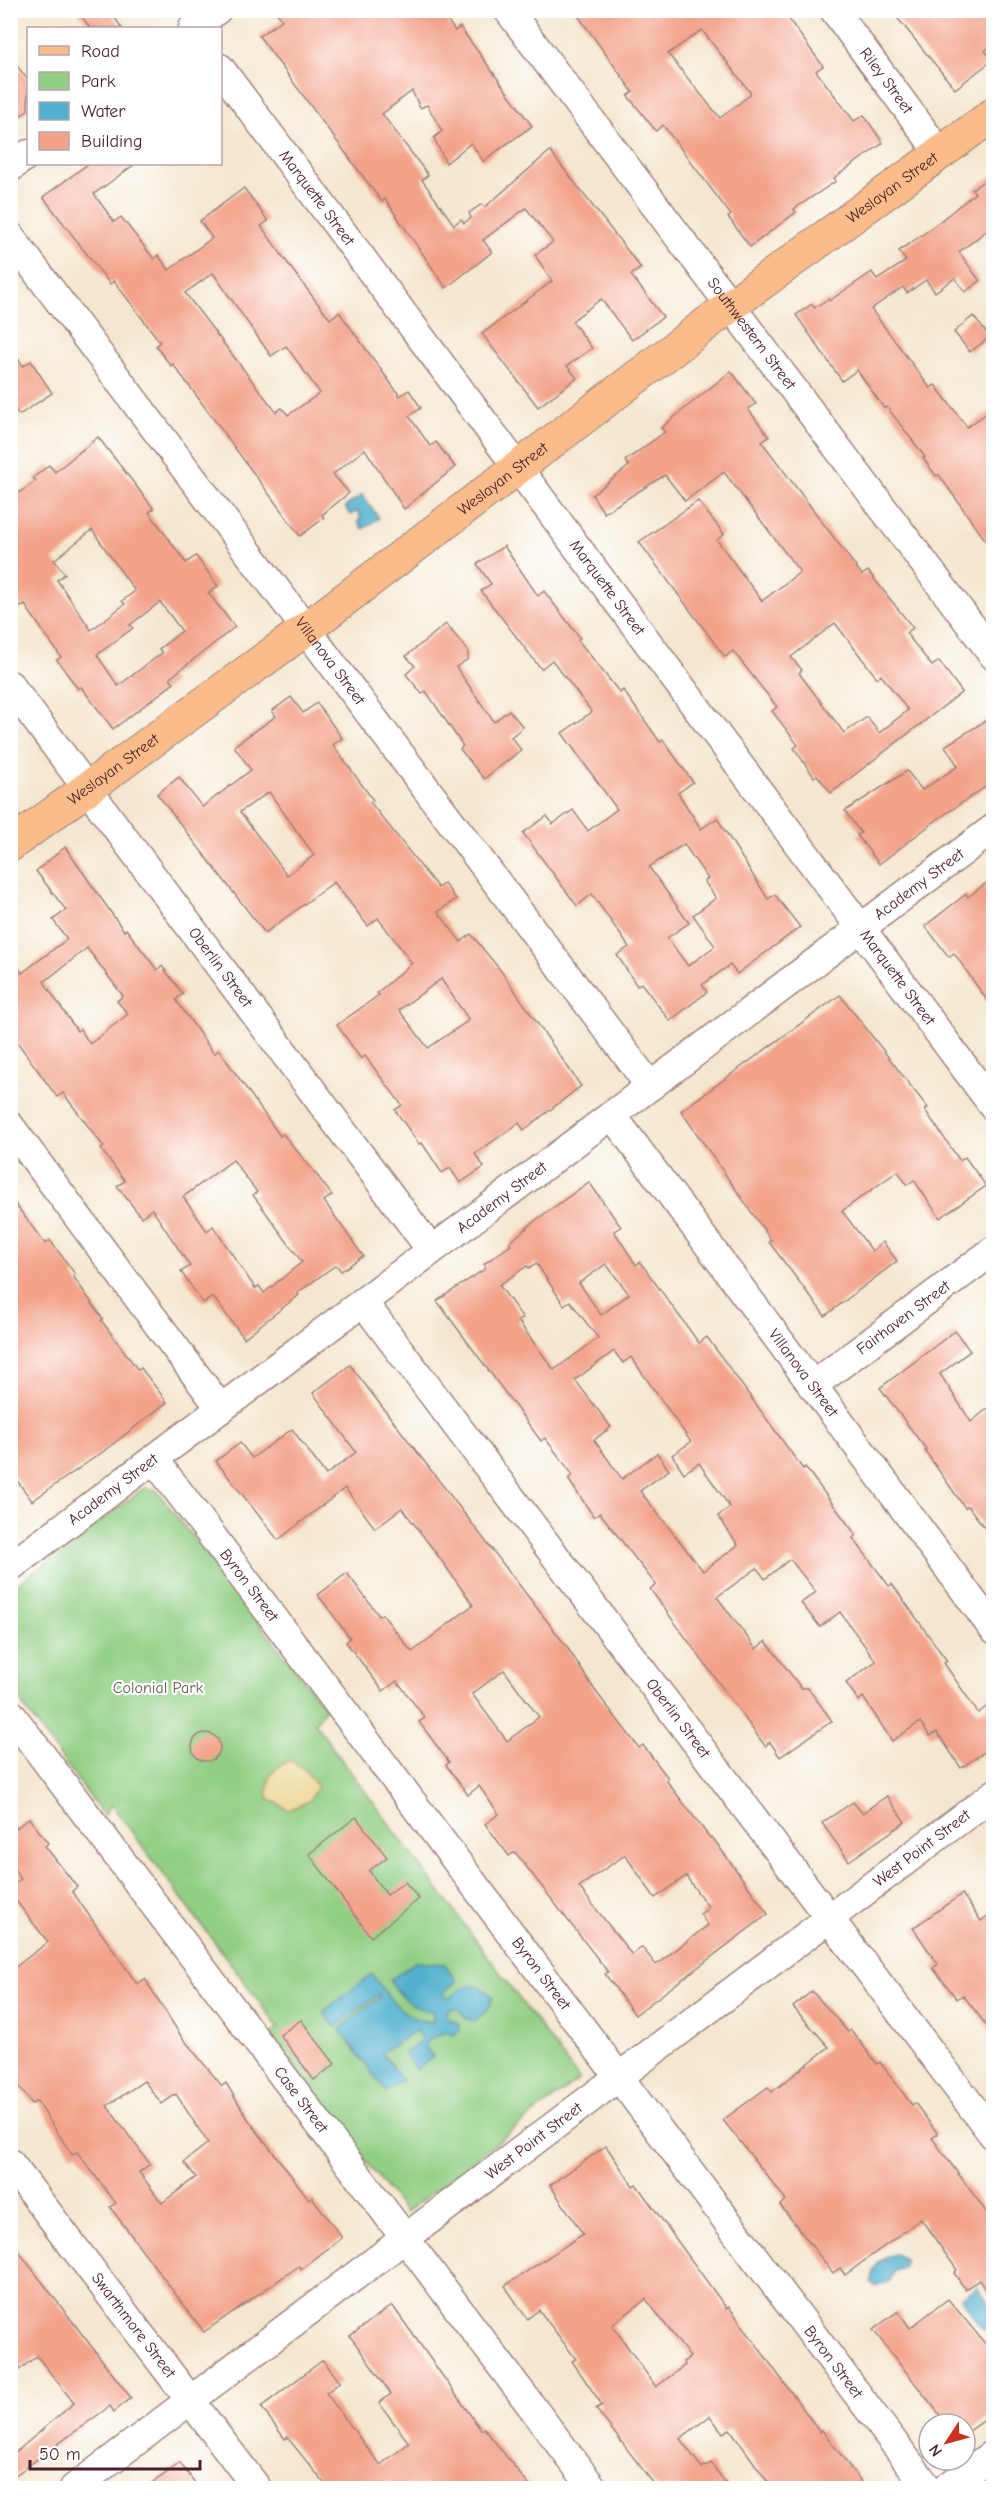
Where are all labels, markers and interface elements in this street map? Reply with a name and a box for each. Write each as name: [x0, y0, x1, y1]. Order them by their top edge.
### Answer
legend: [27, 27, 222, 165]
text: Road: [81, 41, 120, 62]
street label: Riley Street: [856, 44, 917, 118]
text: Park: [81, 71, 116, 92]
text: Water: [81, 101, 126, 122]
text: Building: [81, 131, 143, 152]
street label: Marquette Street: [275, 147, 358, 250]
street label: Weslayan Street: [843, 149, 942, 227]
street label: Southwestern Street: [704, 274, 800, 394]
street label: Weslayan Street: [454, 439, 552, 519]
street label: Marquette Street: [566, 536, 649, 639]
street label: Villanova Street: [291, 614, 369, 709]
street label: Weslayan Street: [64, 730, 163, 809]
street label: Academy Street: [871, 844, 968, 924]
street label: Oberlin Street: [185, 924, 256, 1011]
street label: Marquette Street: [856, 926, 939, 1029]
street label: Academy Street: [453, 1158, 551, 1237]
street label: Fairhaven Street: [853, 1277, 954, 1359]
street label: Villanova Street: [765, 1325, 842, 1421]
street label: Academy Street: [65, 1450, 162, 1529]
street label: Byron Street: [216, 1545, 282, 1625]
street label: Oberlin Street: [642, 1675, 714, 1762]
park label: Colonial Park: [113, 1679, 203, 1697]
street label: West Point Street: [870, 1806, 974, 1891]
street label: Byron Street: [508, 1934, 574, 2014]
street label: Case Street: [270, 2063, 332, 2137]
street label: West Point Street: [482, 2099, 586, 2183]
street label: Swarthmore Street: [88, 2269, 179, 2382]
street label: Byron Street: [800, 2322, 867, 2402]
north arrow: [917, 2412, 977, 2472]
scale bar: [30, 2433, 200, 2471]
text: N: [925, 2441, 946, 2460]
text: 50 m: [39, 2444, 81, 2465]

